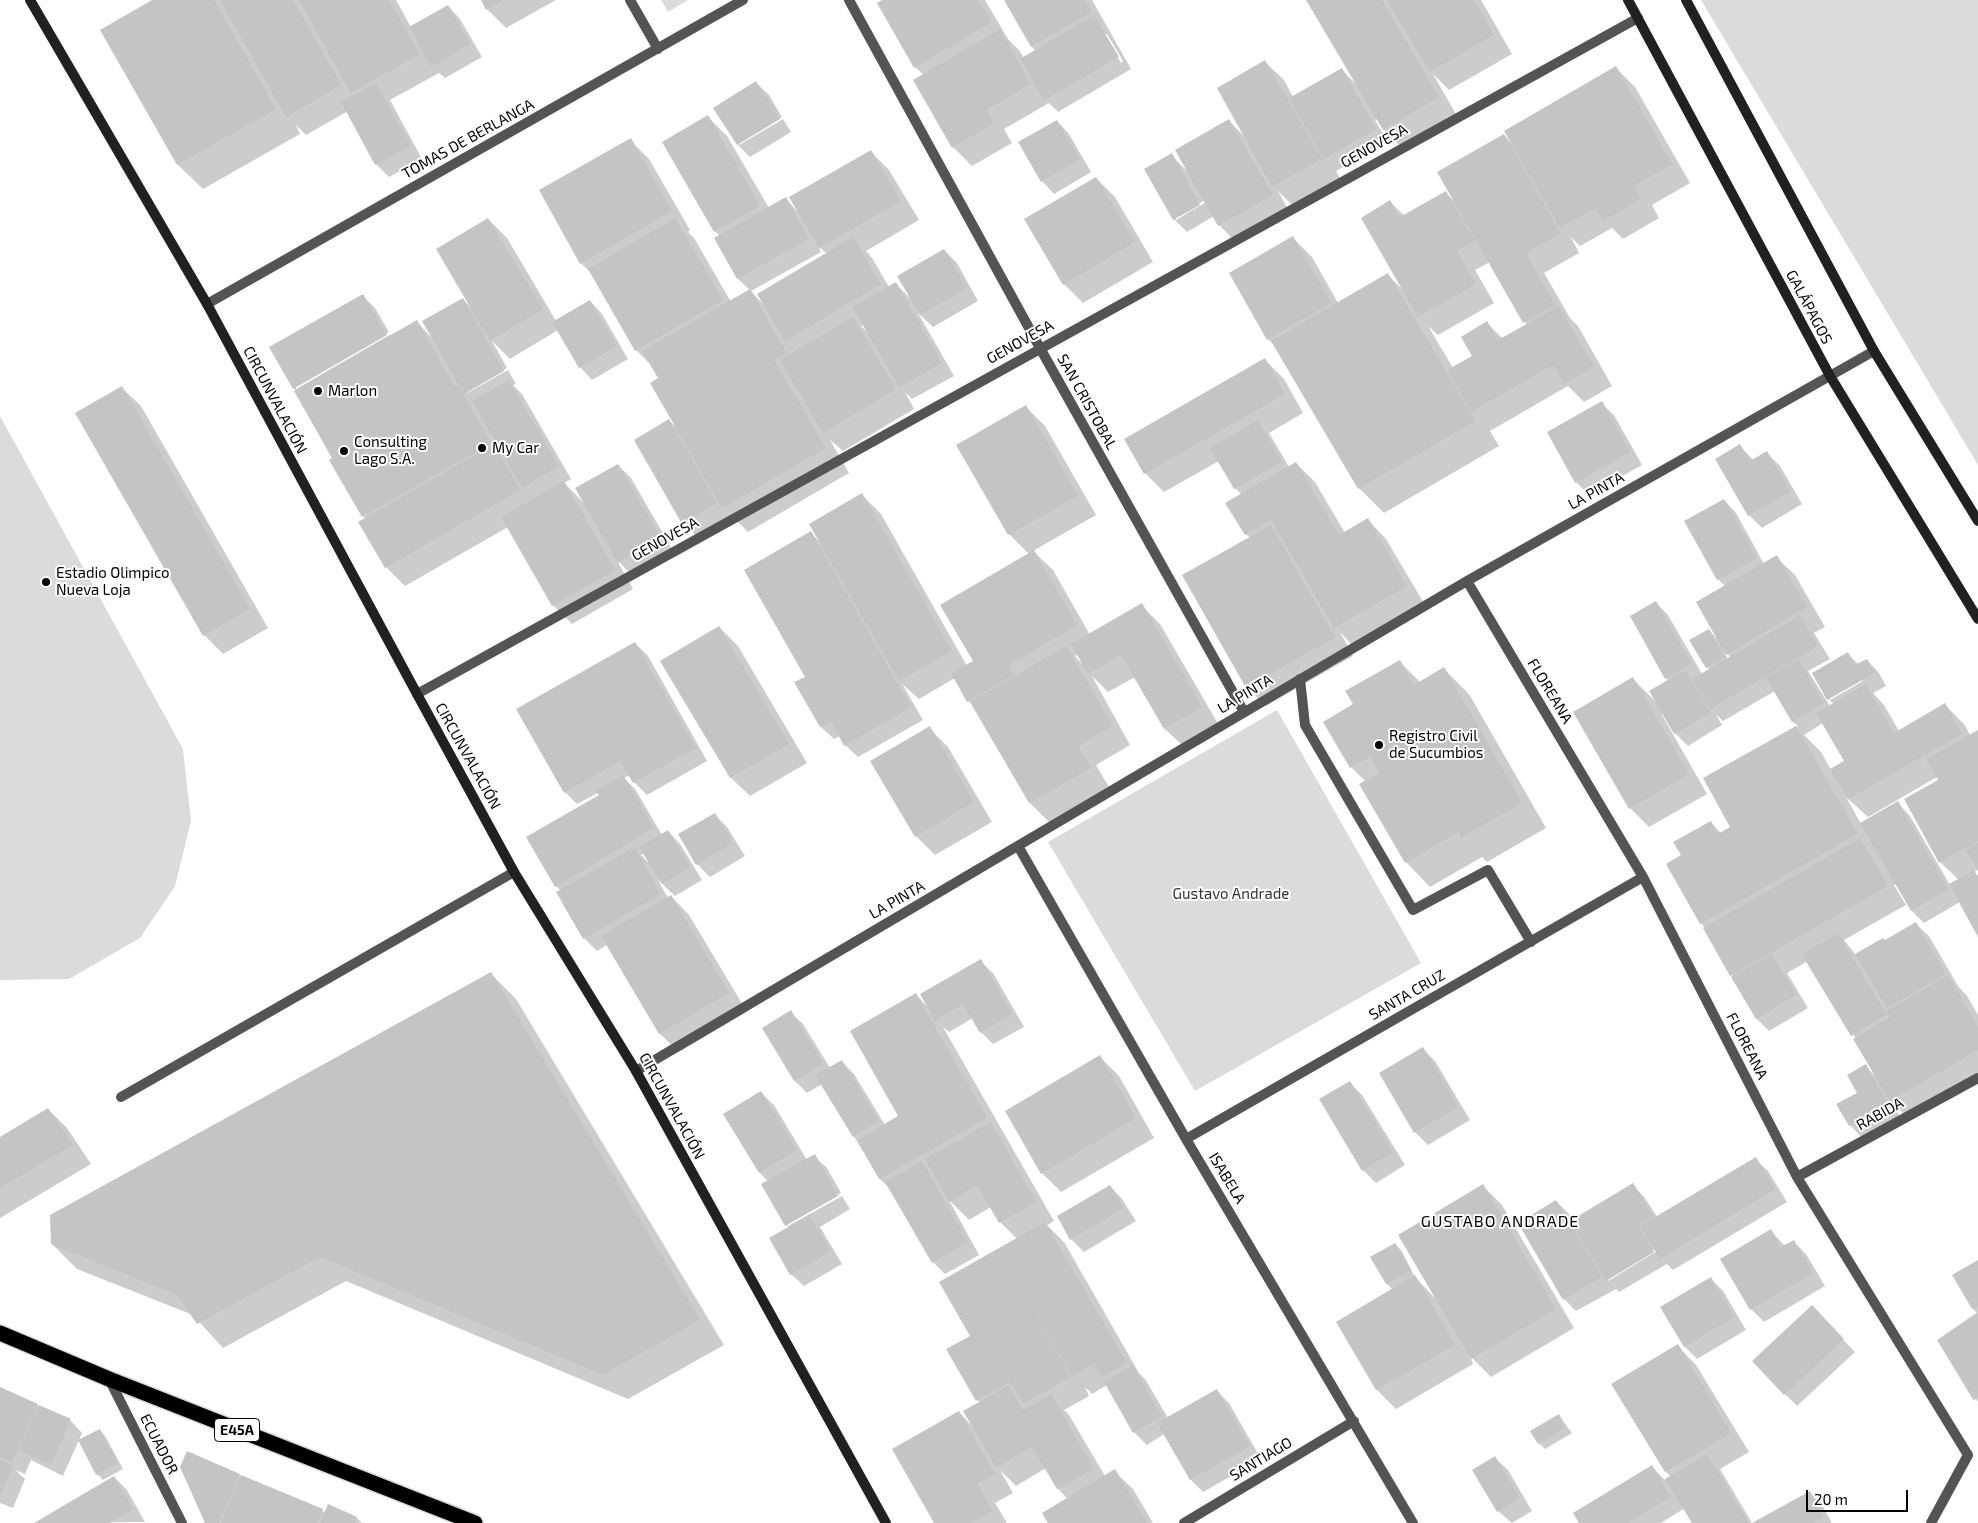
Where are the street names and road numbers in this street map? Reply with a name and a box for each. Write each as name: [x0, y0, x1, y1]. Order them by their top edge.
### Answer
street label: TOMAS DE BERLANGA: [399, 95, 537, 183]
street label: GENOVESA: [1337, 120, 1411, 172]
street label: GALÁPAGOS: [1782, 267, 1836, 347]
street label: GENOVESA: [983, 316, 1057, 368]
street label: CIRCUNVALACIÓN: [239, 343, 311, 457]
street label: SAN CRISTOBAL: [1053, 351, 1121, 453]
street label: LA PINTA: [1565, 468, 1627, 514]
street label: GENOVESA: [628, 513, 702, 565]
street label: FLOREANA: [1524, 655, 1576, 727]
street label: LA PINTA: [1214, 671, 1276, 717]
street label: CIRCUNVALACIÓN: [431, 700, 505, 812]
street label: LA PINTA: [866, 877, 928, 923]
street label: SANTA CRUZ: [1366, 966, 1448, 1024]
street label: FLOREANA: [1723, 1010, 1771, 1082]
street label: CIRCUNVALACIÓN: [635, 1050, 709, 1162]
street label: RABIDA: [1853, 1094, 1907, 1134]
street label: ISABELA: [1205, 1149, 1249, 1207]
street label: ECUADOR: [136, 1411, 182, 1477]
road number: E45A: [214, 1418, 260, 1442]
street label: SANTIAGO: [1227, 1433, 1295, 1485]

